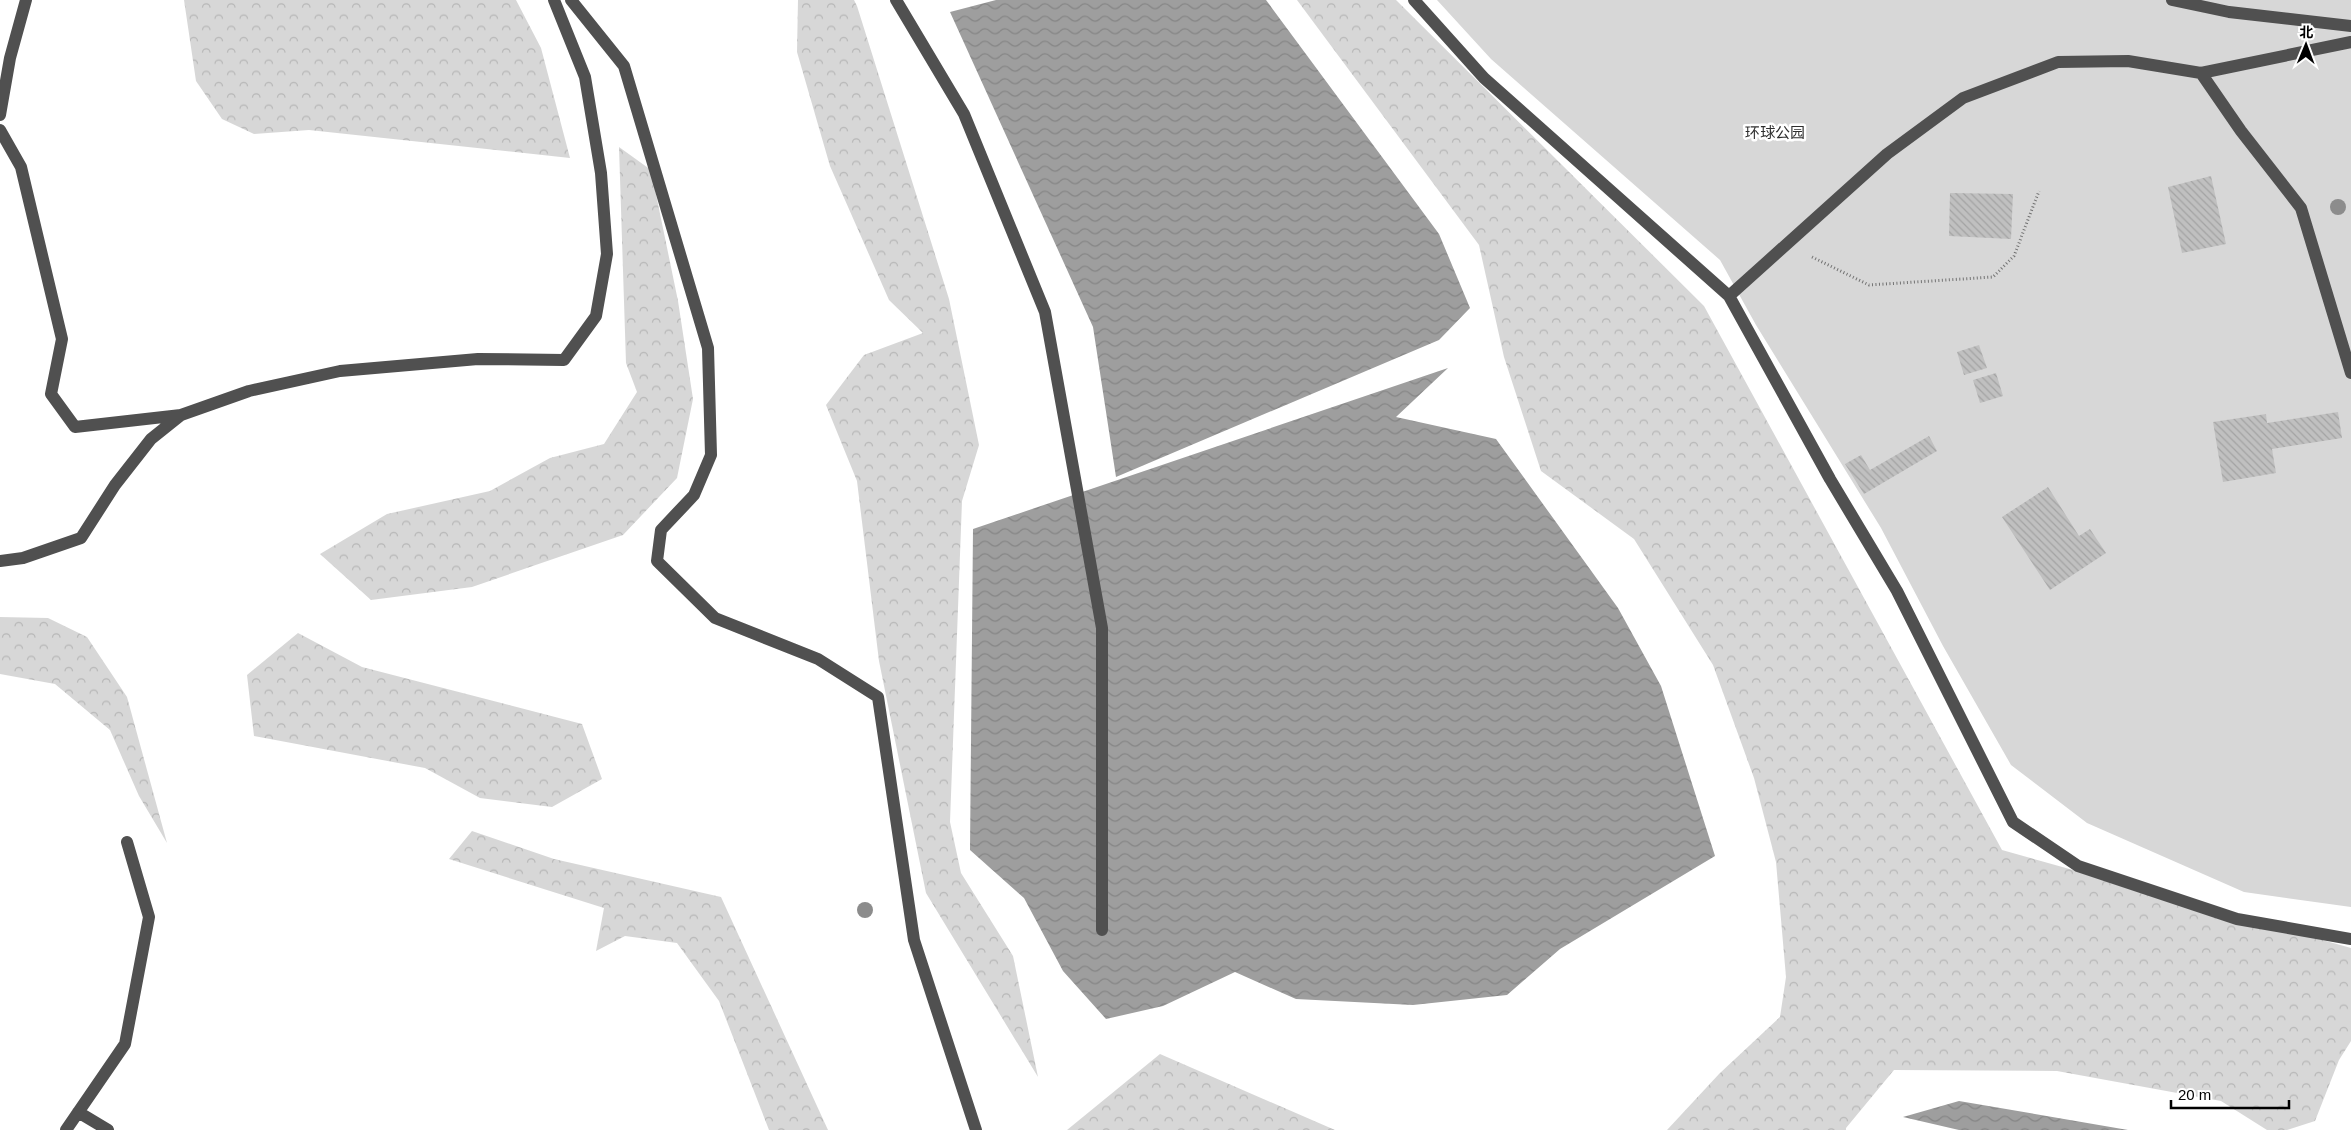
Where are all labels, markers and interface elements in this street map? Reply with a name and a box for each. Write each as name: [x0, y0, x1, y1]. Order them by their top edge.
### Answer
north arrow: [2281, 20, 2331, 70]
text: 北: [2299, 24, 2313, 40]
park label: 环球公园: [1745, 124, 1805, 141]
scale bar: [2171, 1078, 2288, 1110]
text: 20 m: [2178, 1086, 2211, 1103]

